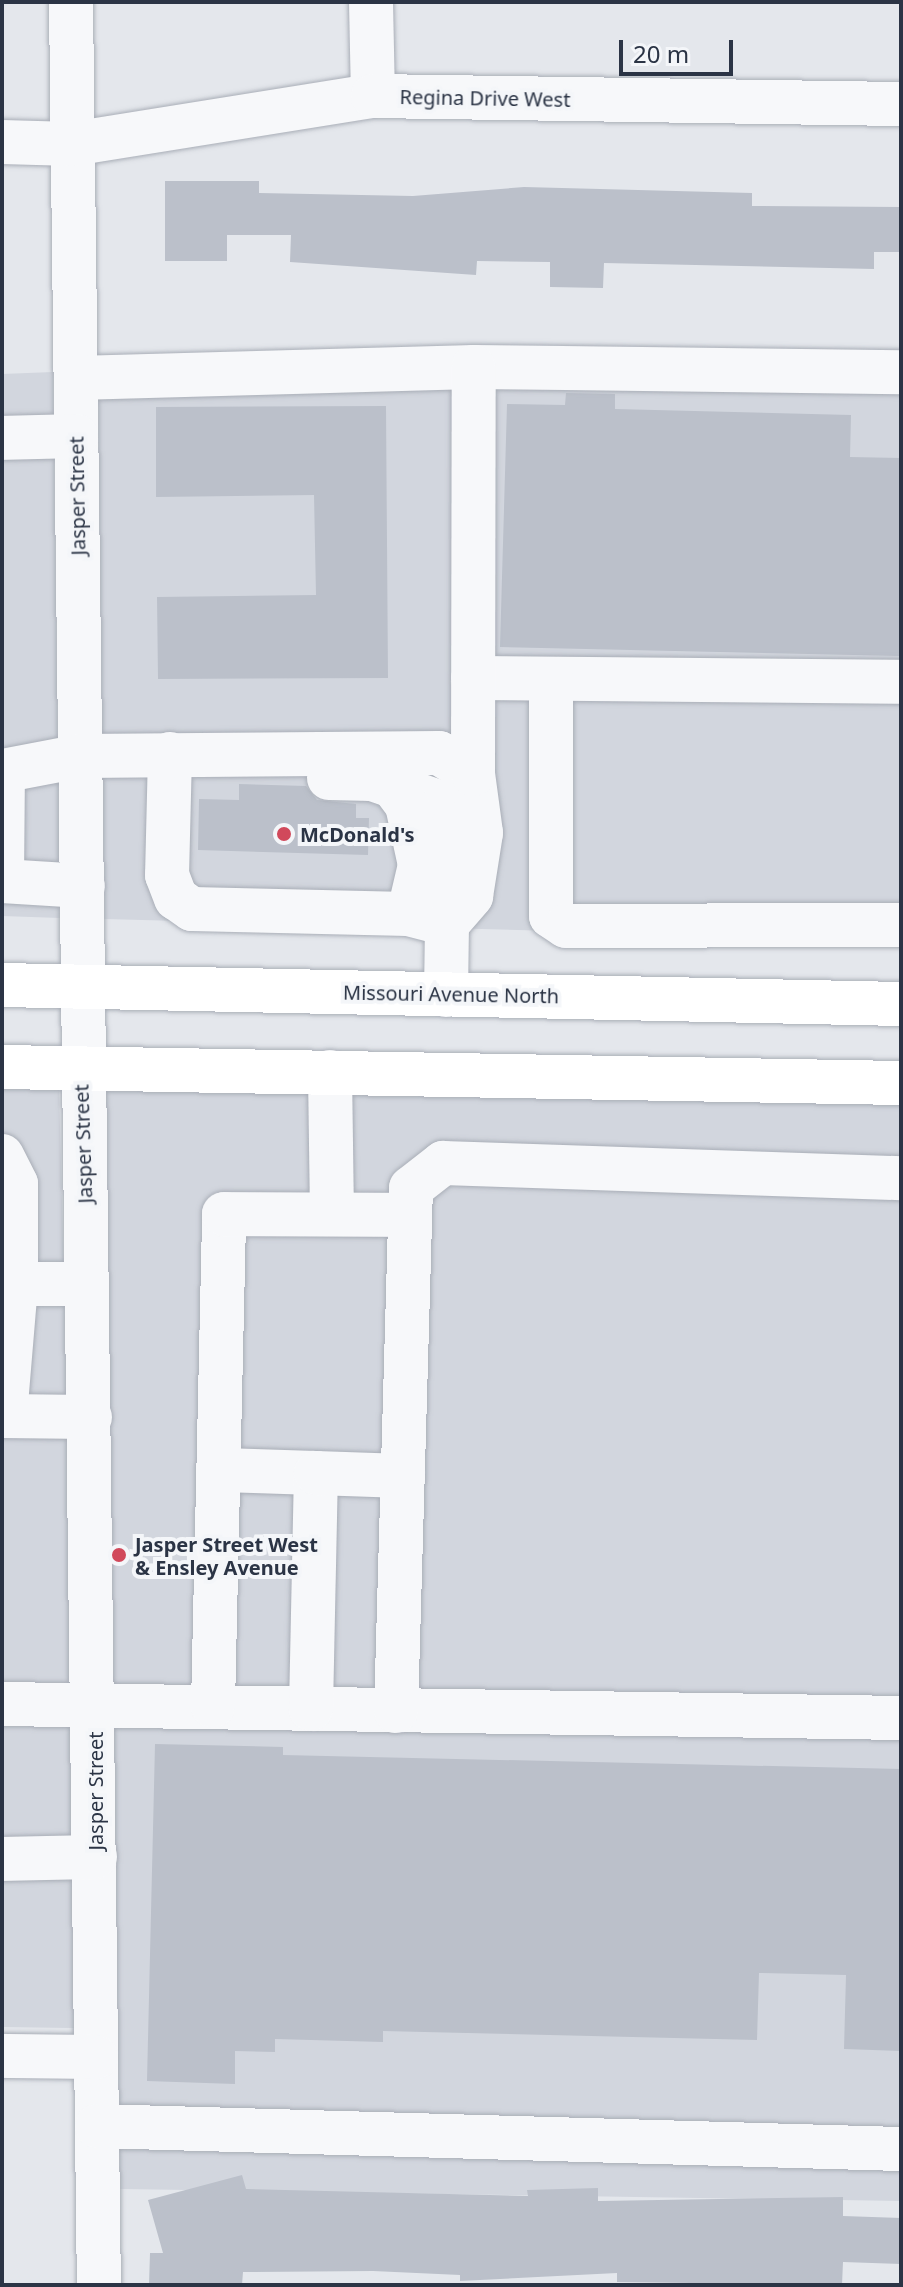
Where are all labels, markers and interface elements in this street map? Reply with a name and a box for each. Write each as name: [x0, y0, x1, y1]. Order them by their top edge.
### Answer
scale bar: [623, 24, 737, 74]
text: 20 m: [633, 37, 689, 70]
street label: Regina Drive West: [399, 85, 571, 111]
street label: Jasper Street: [64, 436, 90, 556]
place label: McDonald's: [300, 822, 415, 846]
marker: McDonald's: [275, 825, 293, 843]
street label: Missouri Avenue North: [343, 980, 559, 1008]
street label: Jasper Street: [69, 1084, 97, 1204]
place label: Jasper Street West & Ensley Avenue: [135, 1532, 318, 1579]
marker: Jasper Street West & Ensley Avenue: [110, 1546, 128, 1564]
street label: Jasper Street: [83, 1731, 107, 1851]

